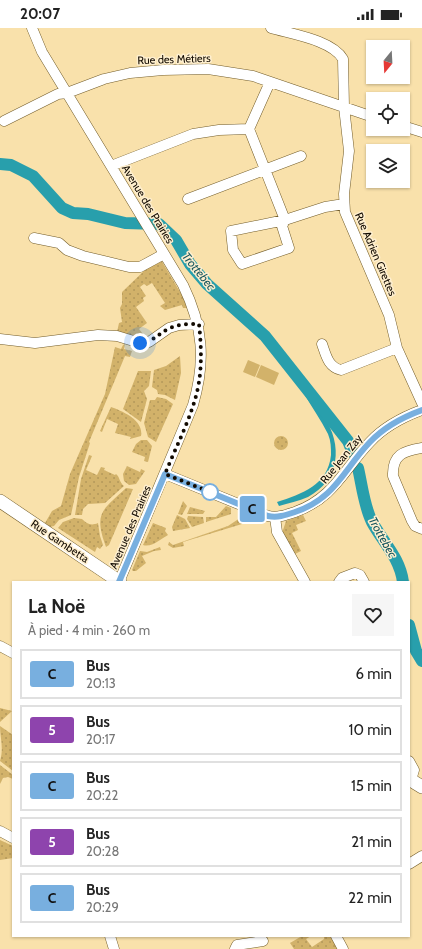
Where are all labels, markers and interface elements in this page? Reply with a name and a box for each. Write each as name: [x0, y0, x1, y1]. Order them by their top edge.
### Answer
text: 20:07: [20, 5, 60, 23]
north arrow: [366, 40, 410, 84]
map controls: [366, 40, 410, 188]
street label: Rue des Métiers: [137, 51, 211, 67]
button: locate: [366, 92, 410, 136]
button: layers: [366, 144, 410, 188]
street label: Avenue des Prairies: [119, 162, 177, 246]
street label: Rue Adrien Girettes: [352, 210, 400, 298]
water label: Trottebec: [179, 249, 219, 294]
your location: [130, 333, 150, 353]
street label: Rue Jean Zay: [317, 431, 365, 486]
street label: Avenue des Prairies: [106, 483, 154, 571]
unlabelled marker: [201, 483, 219, 501]
line badge: C: [239, 496, 265, 522]
text: C: [248, 500, 256, 518]
water label: Trottebec: [366, 514, 401, 561]
street label: Rue Gambetta: [28, 516, 92, 566]
button: heart: [352, 594, 394, 636]
text: La Noë: [28, 595, 85, 618]
text: À pied · 4 min · 260 m: [28, 622, 150, 638]
text: Bus: [86, 657, 110, 675]
text: C: [48, 665, 56, 683]
text: 6 min: [355, 665, 392, 683]
text: 20:13: [86, 675, 116, 691]
text: Bus: [86, 713, 110, 731]
text: 5: [48, 721, 56, 739]
text: 10 min: [349, 721, 392, 739]
text: 20:17: [86, 731, 115, 747]
text: Bus: [86, 769, 110, 787]
text: C: [48, 777, 56, 795]
text: 15 min: [351, 777, 392, 795]
text: 20:22: [86, 787, 118, 803]
text: Bus: [86, 825, 110, 843]
text: 5: [48, 833, 56, 851]
text: 21 min: [351, 833, 392, 851]
text: 20:28: [86, 843, 119, 859]
text: Bus: [86, 881, 110, 899]
text: C: [48, 889, 56, 907]
text: 22 min: [348, 889, 392, 907]
text: 20:29: [86, 899, 119, 915]

